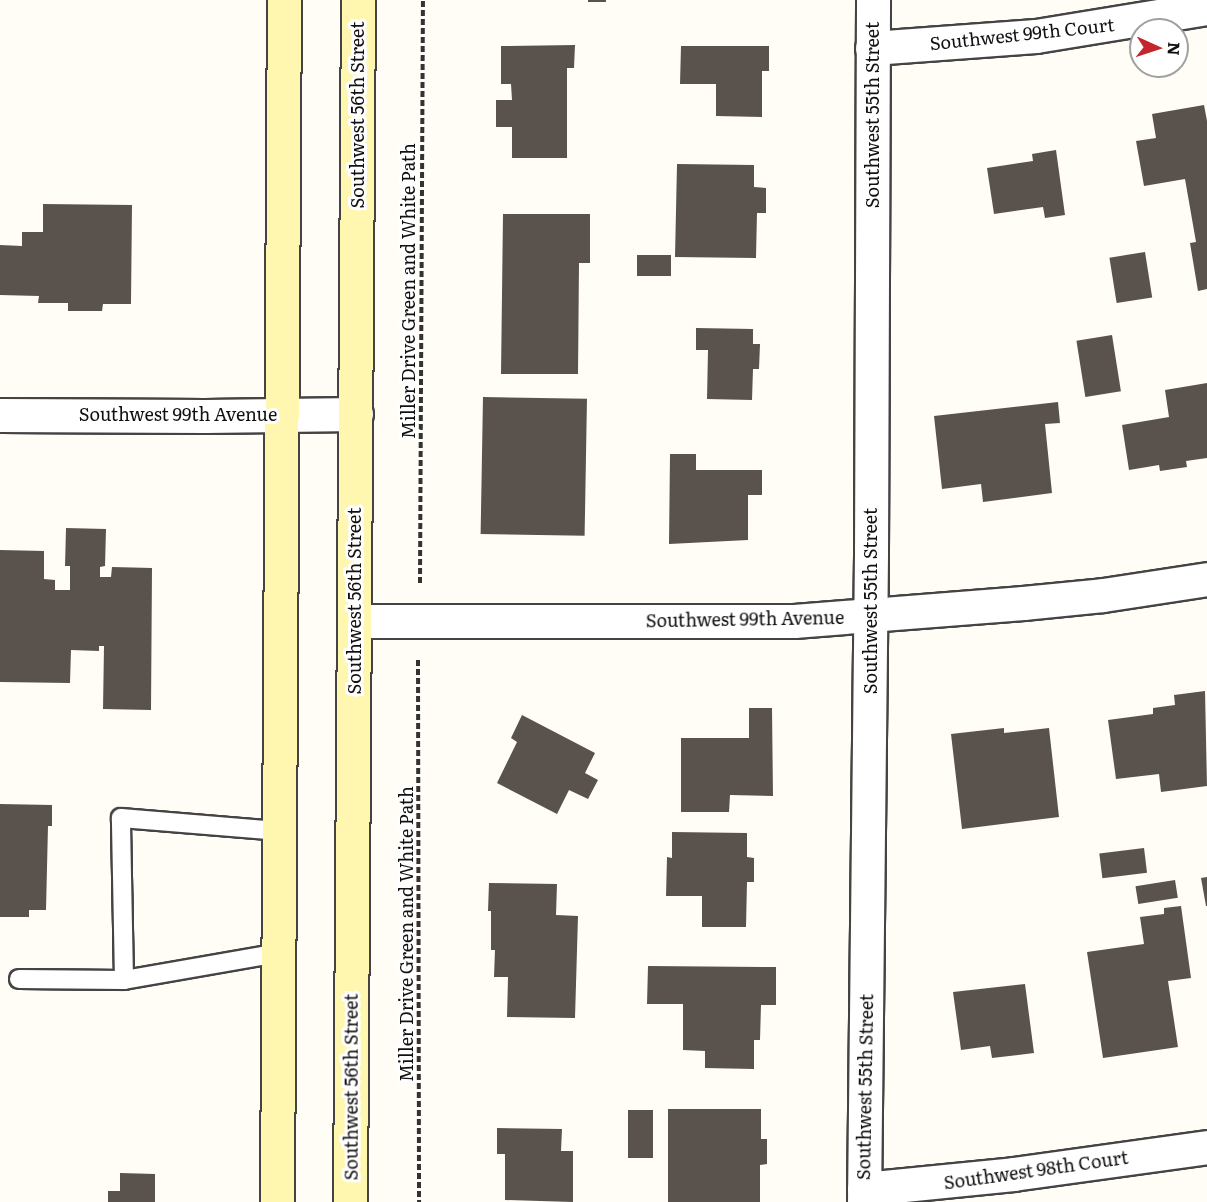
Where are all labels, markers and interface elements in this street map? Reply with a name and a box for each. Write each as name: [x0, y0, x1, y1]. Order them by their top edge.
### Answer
street label: Southwest 99th Court: [929, 14, 1115, 54]
north arrow: [1129, 18, 1189, 78]
street label: Southwest 56th Street: [346, 22, 368, 208]
street label: Southwest 55th Street: [861, 22, 883, 208]
text: N: [1163, 41, 1187, 56]
street label: Miller Drive Green and White Path: [397, 143, 419, 439]
street label: Southwest 99th Avenue: [79, 403, 277, 425]
street label: Southwest 56th Street: [343, 508, 365, 694]
street label: Southwest 55th Street: [859, 508, 881, 694]
street label: Southwest 99th Avenue: [646, 606, 844, 632]
street label: Miller Drive Green and White Path: [395, 786, 417, 1082]
street label: Southwest 56th Street: [340, 994, 362, 1180]
street label: Southwest 55th Street: [853, 994, 877, 1180]
street label: Southwest 98th Court: [942, 1146, 1130, 1194]

